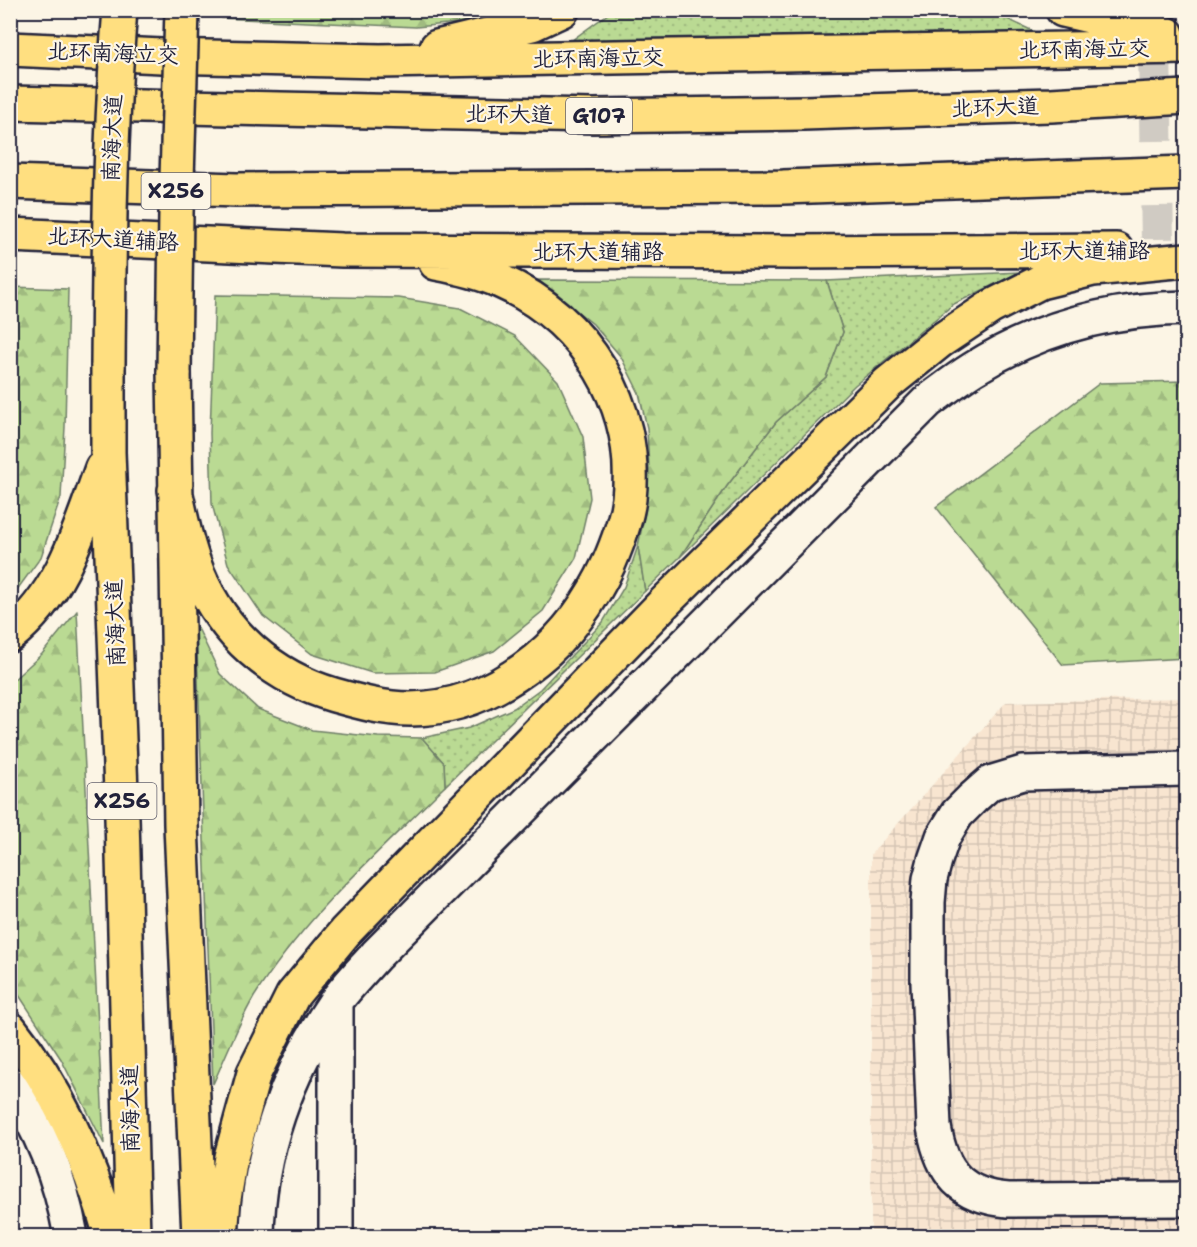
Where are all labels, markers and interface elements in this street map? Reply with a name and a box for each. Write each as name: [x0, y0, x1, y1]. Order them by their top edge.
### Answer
street label: 北环南海立交: [1018, 33, 1150, 65]
street label: 北环南海立交: [47, 36, 179, 70]
street label: 北环南海立交: [532, 42, 664, 74]
street label: 北环大道: [951, 91, 1039, 123]
street label: 南海大道: [96, 94, 128, 182]
road number: G107: [566, 98, 632, 134]
street label: 北环大道: [465, 99, 553, 129]
road number: X256: [142, 173, 210, 209]
street label: 北环大道辅路: [46, 221, 180, 257]
street label: 北环大道辅路: [1018, 236, 1150, 265]
street label: 北环大道辅路: [532, 237, 664, 266]
street label: 南海大道: [99, 579, 131, 667]
road number: X256: [88, 783, 156, 819]
street label: 南海大道: [115, 1065, 145, 1153]

